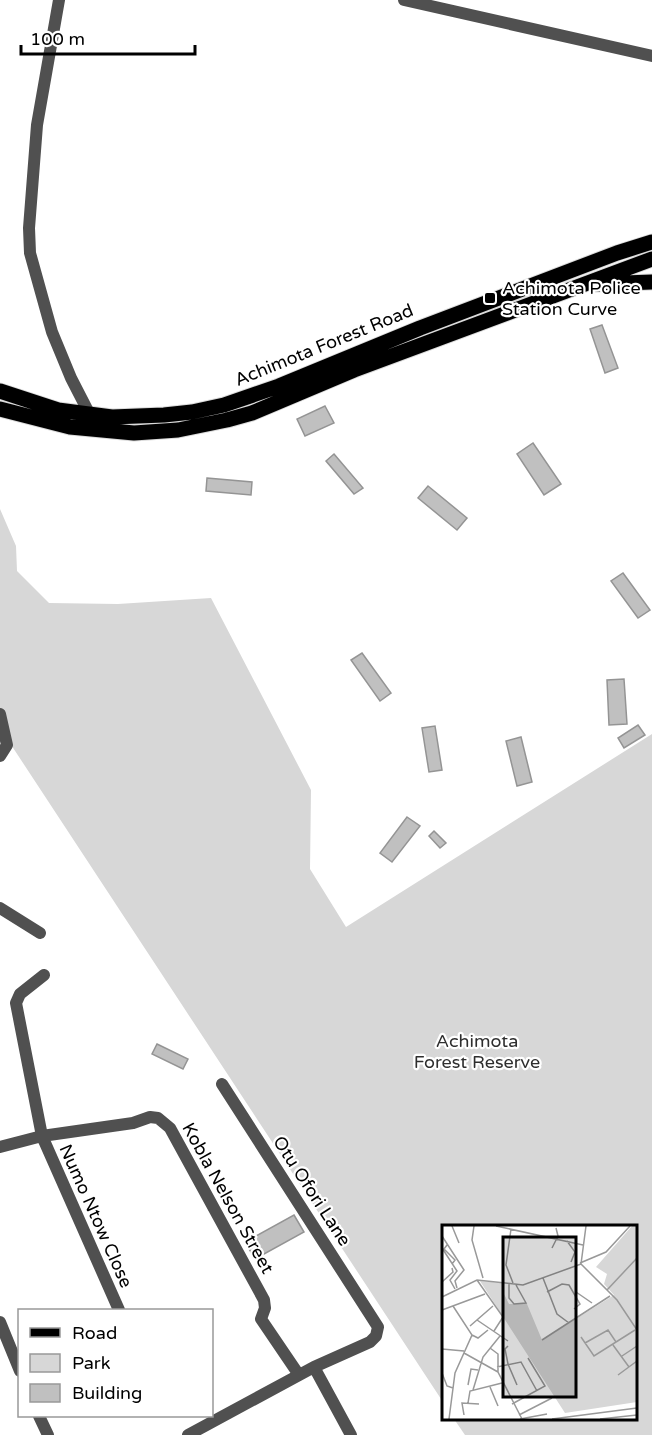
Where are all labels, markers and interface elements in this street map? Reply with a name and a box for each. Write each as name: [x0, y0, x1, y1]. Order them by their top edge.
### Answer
scale bar: [21, 18, 195, 56]
text: 100 m: [30, 28, 85, 50]
place label: Achimota Police Station Curve: [502, 277, 641, 320]
marker: Achimota Police Station Curve: [483, 291, 497, 305]
street label: Achimota Forest Road: [231, 299, 417, 391]
park label: Achimota Forest Reserve: [414, 1030, 540, 1073]
street label: Kobla Nelson Street: [177, 1119, 279, 1277]
street label: Otu Ofori Lane: [268, 1132, 356, 1250]
street label: Numo Ntow Close: [54, 1141, 138, 1291]
inset map: [442, 1225, 637, 1420]
legend: [18, 1309, 213, 1417]
text: Road: [72, 1322, 117, 1344]
text: Park: [72, 1352, 111, 1374]
text: Building: [72, 1382, 142, 1404]

